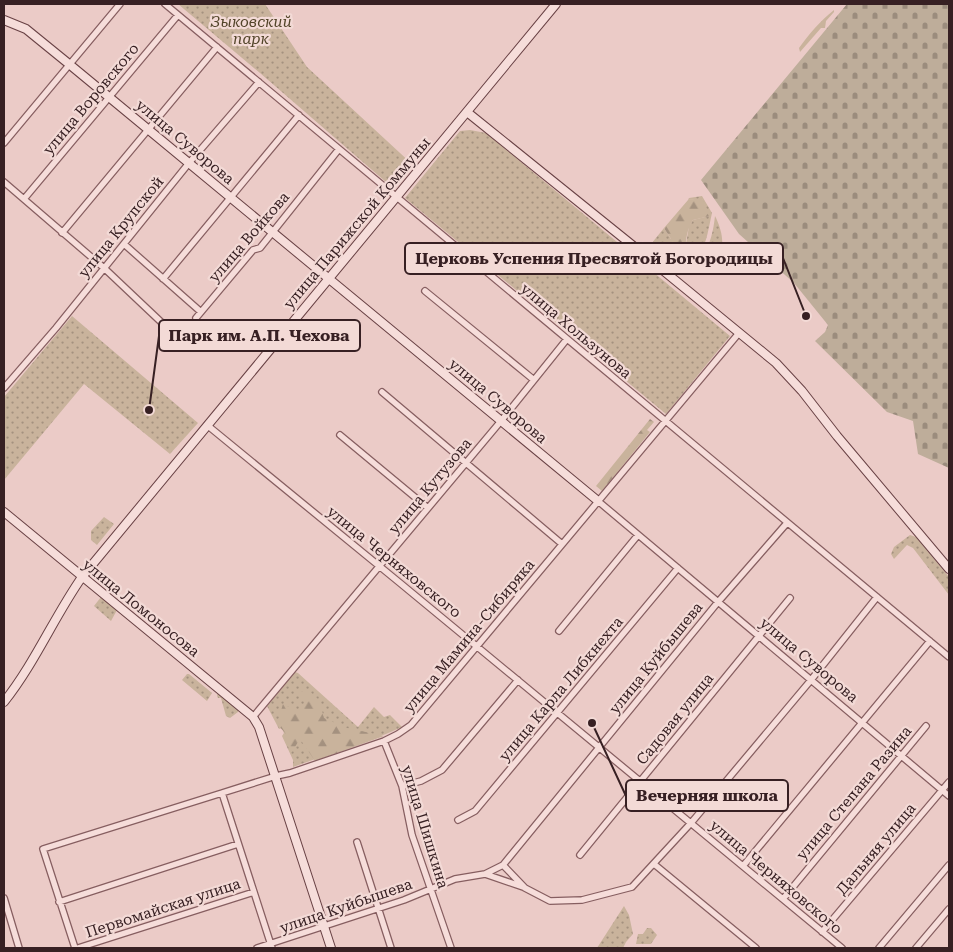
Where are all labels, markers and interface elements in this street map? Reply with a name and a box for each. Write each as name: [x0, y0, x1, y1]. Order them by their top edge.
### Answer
park label: Зыковский парк: [210, 13, 292, 48]
street label: улица Воровского: [39, 40, 143, 158]
street label: улица Суворова: [132, 96, 238, 188]
street label: улица Парижской Коммуны: [280, 133, 434, 313]
street label: улица Крупской: [75, 173, 167, 281]
street label: улица Войкова: [205, 188, 293, 286]
callout: Церковь Успения Пресвятой Богородицы: [405, 243, 783, 274]
text: Церковь Успения Пресвятой Богородицы: [415, 249, 773, 268]
street label: улица Хользунова: [517, 279, 635, 383]
callout: Парк им. А.П. Чехова: [159, 320, 360, 351]
text: Парк им. А.П. Чехова: [169, 326, 350, 345]
street label: улица Суворова: [445, 355, 551, 447]
street label: улица Кутузова: [385, 434, 475, 538]
street label: улица Черняховского: [323, 502, 465, 622]
street label: улица Ломоносова: [79, 555, 203, 661]
street label: улица Мамина-Сибиряка: [400, 556, 538, 716]
street label: улица Куйбышева: [605, 598, 707, 718]
street label: улица Карла Либкнехта: [495, 613, 627, 765]
street label: улица Суворова: [756, 614, 862, 706]
street label: Садовая улица: [633, 670, 717, 768]
street label: улица Степана Разина: [793, 722, 915, 864]
street label: улица Шишкина: [398, 763, 452, 891]
callout: Вечерняя школа: [626, 780, 788, 811]
text: Вечерняя школа: [636, 786, 779, 805]
street label: Дальняя улица: [832, 799, 920, 899]
street label: улица Черняховского: [706, 816, 846, 938]
street label: Первомайская улица: [83, 874, 243, 942]
street label: улица Куйбышева: [278, 875, 414, 937]

